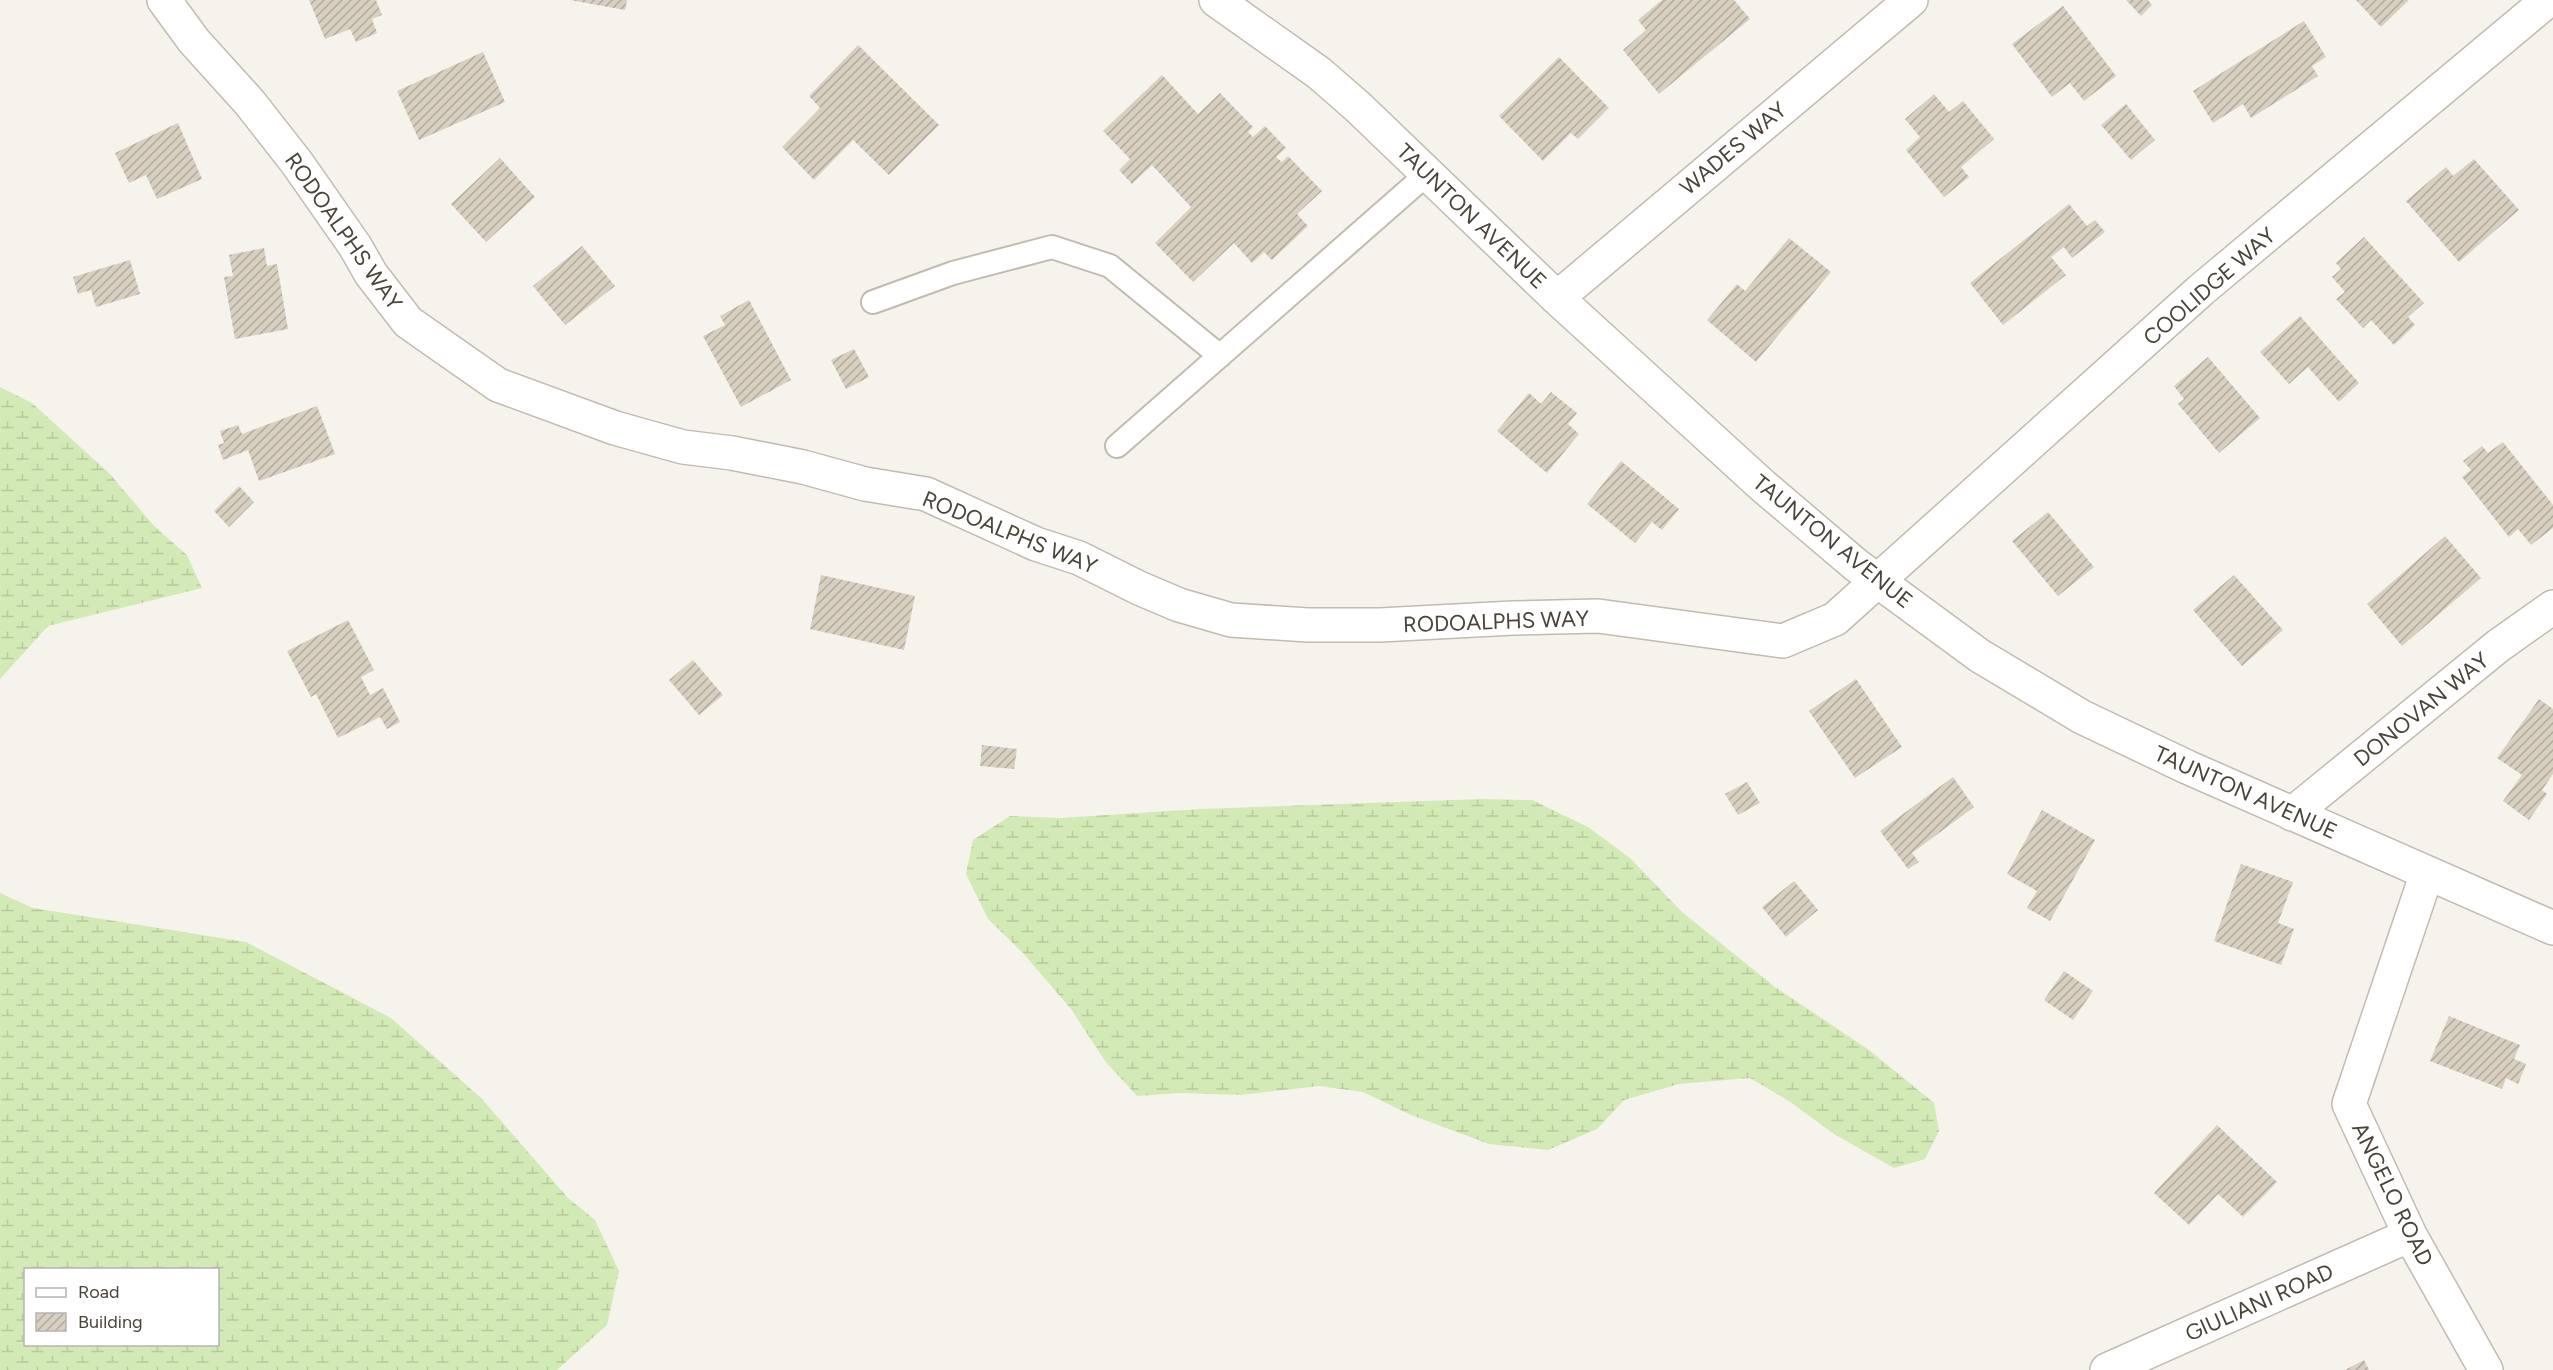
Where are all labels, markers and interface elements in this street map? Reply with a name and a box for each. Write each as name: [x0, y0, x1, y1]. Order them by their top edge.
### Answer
street label: WADES WAY: [1675, 96, 1793, 201]
street label: TAUNTON AVENUE: [1391, 138, 1552, 295]
street label: RODOALPHS WAY: [279, 147, 408, 316]
street label: COOLIDGE WAY: [2138, 221, 2281, 351]
street label: TAUNTON AVENUE: [1747, 469, 1918, 614]
street label: RODOALPHS WAY: [919, 485, 1102, 580]
street label: RODOALPHS WAY: [1403, 605, 1590, 638]
street label: DONOVAN WAY: [2348, 646, 2495, 772]
street label: TAUNTON AVENUE: [2150, 740, 2342, 845]
street label: ANGELO ROAD: [2346, 1118, 2439, 1270]
street label: GIULIANI ROAD: [2181, 1258, 2338, 1347]
legend: [24, 1268, 219, 1346]
text: Road: [78, 1281, 119, 1303]
text: Building: [78, 1311, 143, 1333]

